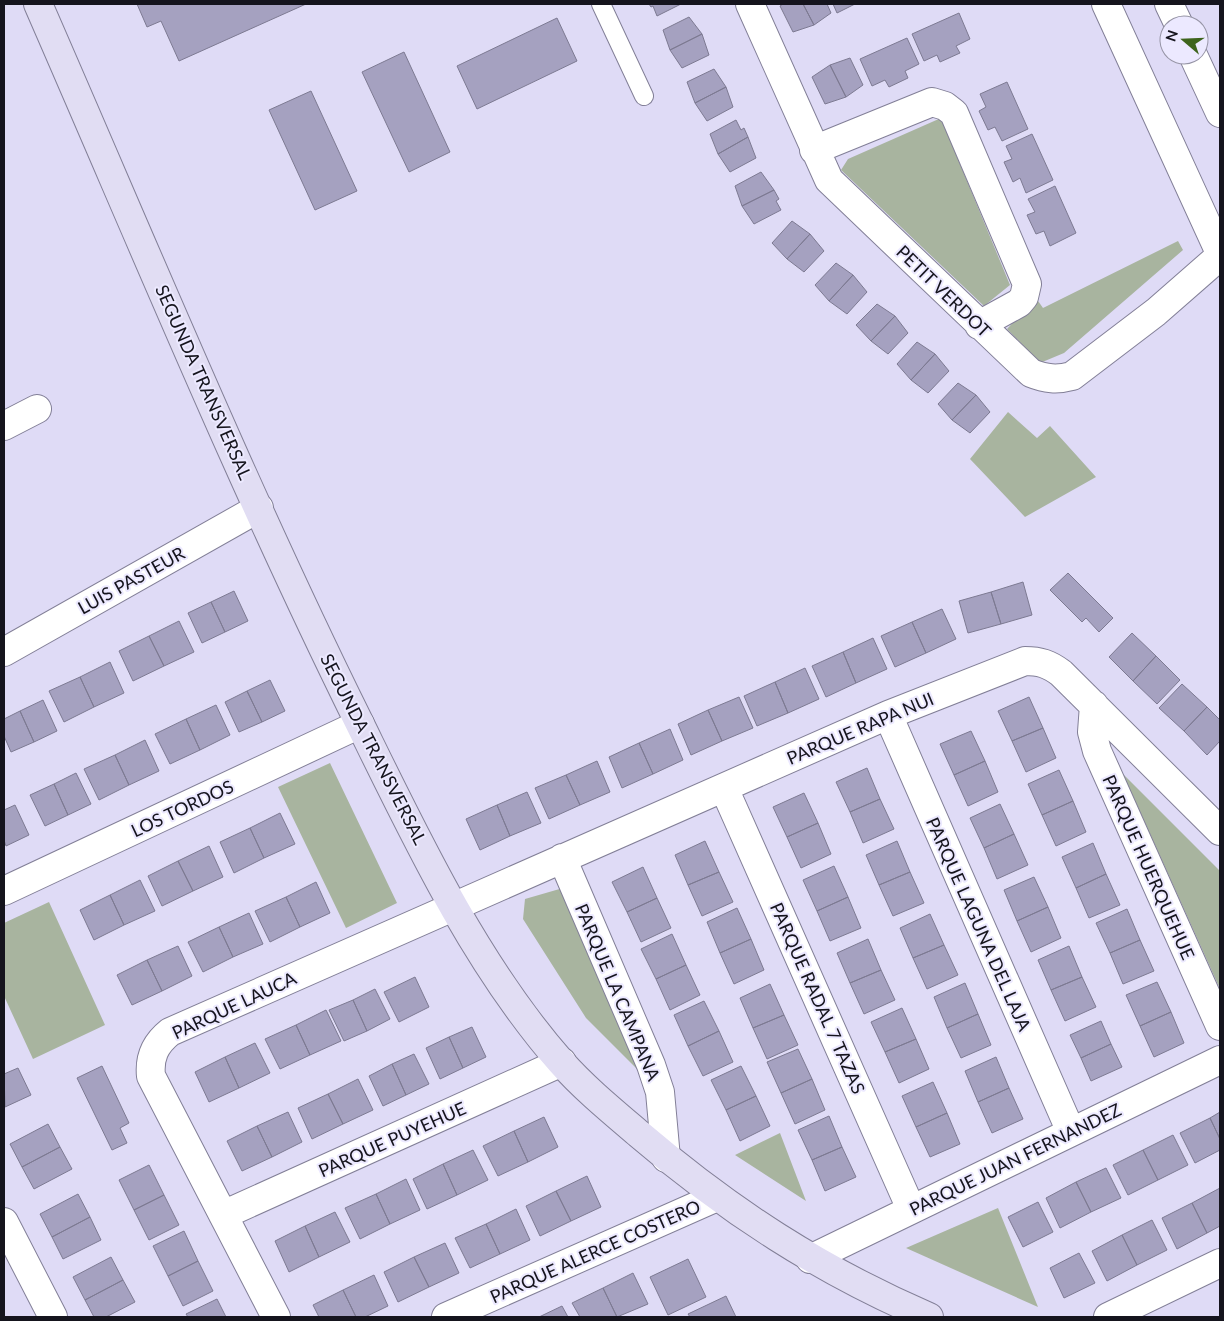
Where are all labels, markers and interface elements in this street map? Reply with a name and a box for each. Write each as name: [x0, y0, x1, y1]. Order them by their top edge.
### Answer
north arrow: [1159, 15, 1209, 65]
text: N: [1161, 28, 1181, 43]
street label: PETIT VERDOT: [892, 240, 996, 342]
street label: SEGUNDA TRANSVERSAL: [151, 281, 257, 483]
street label: LUIS PASTEUR: [74, 541, 189, 618]
street label: SEGUNDA TRANSVERSAL: [316, 650, 432, 848]
street label: PARQUE RAPA NUI: [783, 687, 937, 769]
street label: PARQUE HUERQUEHUE: [1098, 771, 1200, 963]
street label: LOS TORDOS: [127, 775, 237, 841]
street label: PARQUE LAGUNA DEL LAJA: [922, 814, 1037, 1035]
street label: PARQUE RADAL 7 TAZAS: [766, 899, 870, 1097]
street label: PARQUE LA CAMPANA: [571, 900, 666, 1085]
street label: PARQUE LAUCA: [168, 966, 300, 1043]
street label: PARQUE PUYEHUE: [315, 1097, 469, 1181]
street label: PARQUE JUAN FERNANDEZ: [906, 1098, 1125, 1220]
street label: PARQUE ALERCE COSTERO: [486, 1195, 704, 1307]

